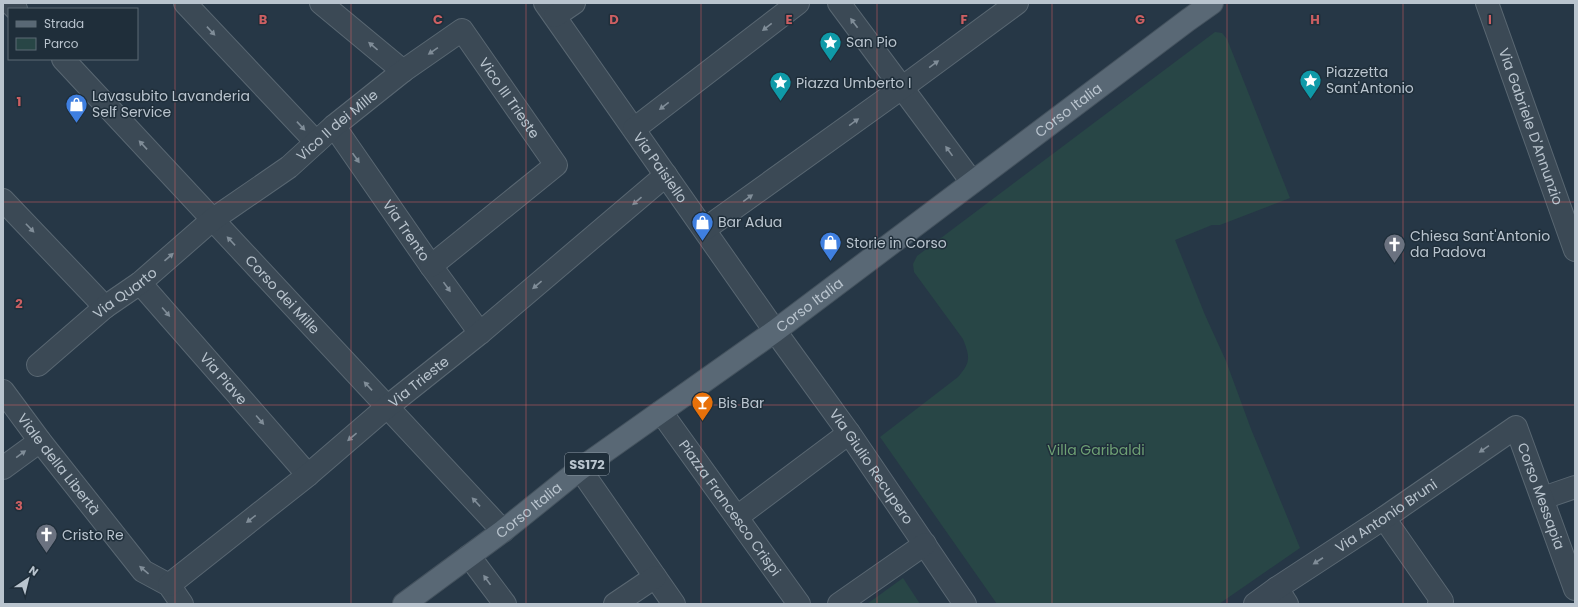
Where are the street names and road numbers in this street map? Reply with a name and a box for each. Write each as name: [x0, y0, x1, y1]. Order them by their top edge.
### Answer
street label: Via Gabriele D'Annunzio: [1494, 45, 1568, 208]
street label: Vico III Trieste: [474, 54, 545, 143]
street label: Corso Italia: [1031, 78, 1106, 142]
street label: Vico II dei Mille: [292, 85, 382, 166]
street label: Via Paisiello: [629, 128, 692, 207]
street label: Via Trento: [378, 196, 435, 265]
street label: Corso dei Mille: [241, 251, 325, 339]
street label: Via Quarto: [89, 263, 161, 323]
street label: Corso Italia: [772, 273, 847, 337]
street label: Via Piave: [195, 348, 252, 409]
street label: Via Trieste: [384, 351, 453, 412]
street label: Via Giulio Recupero: [825, 405, 918, 528]
street label: Viale della Libertà: [13, 409, 105, 519]
street label: Piazza Francesco Crispi: [674, 436, 786, 580]
street label: Corso Messapia: [1513, 440, 1570, 552]
road number: SS172: [565, 453, 609, 475]
street label: Via Antonio Bruni: [1331, 474, 1441, 557]
street label: Corso Italia: [492, 478, 566, 543]

